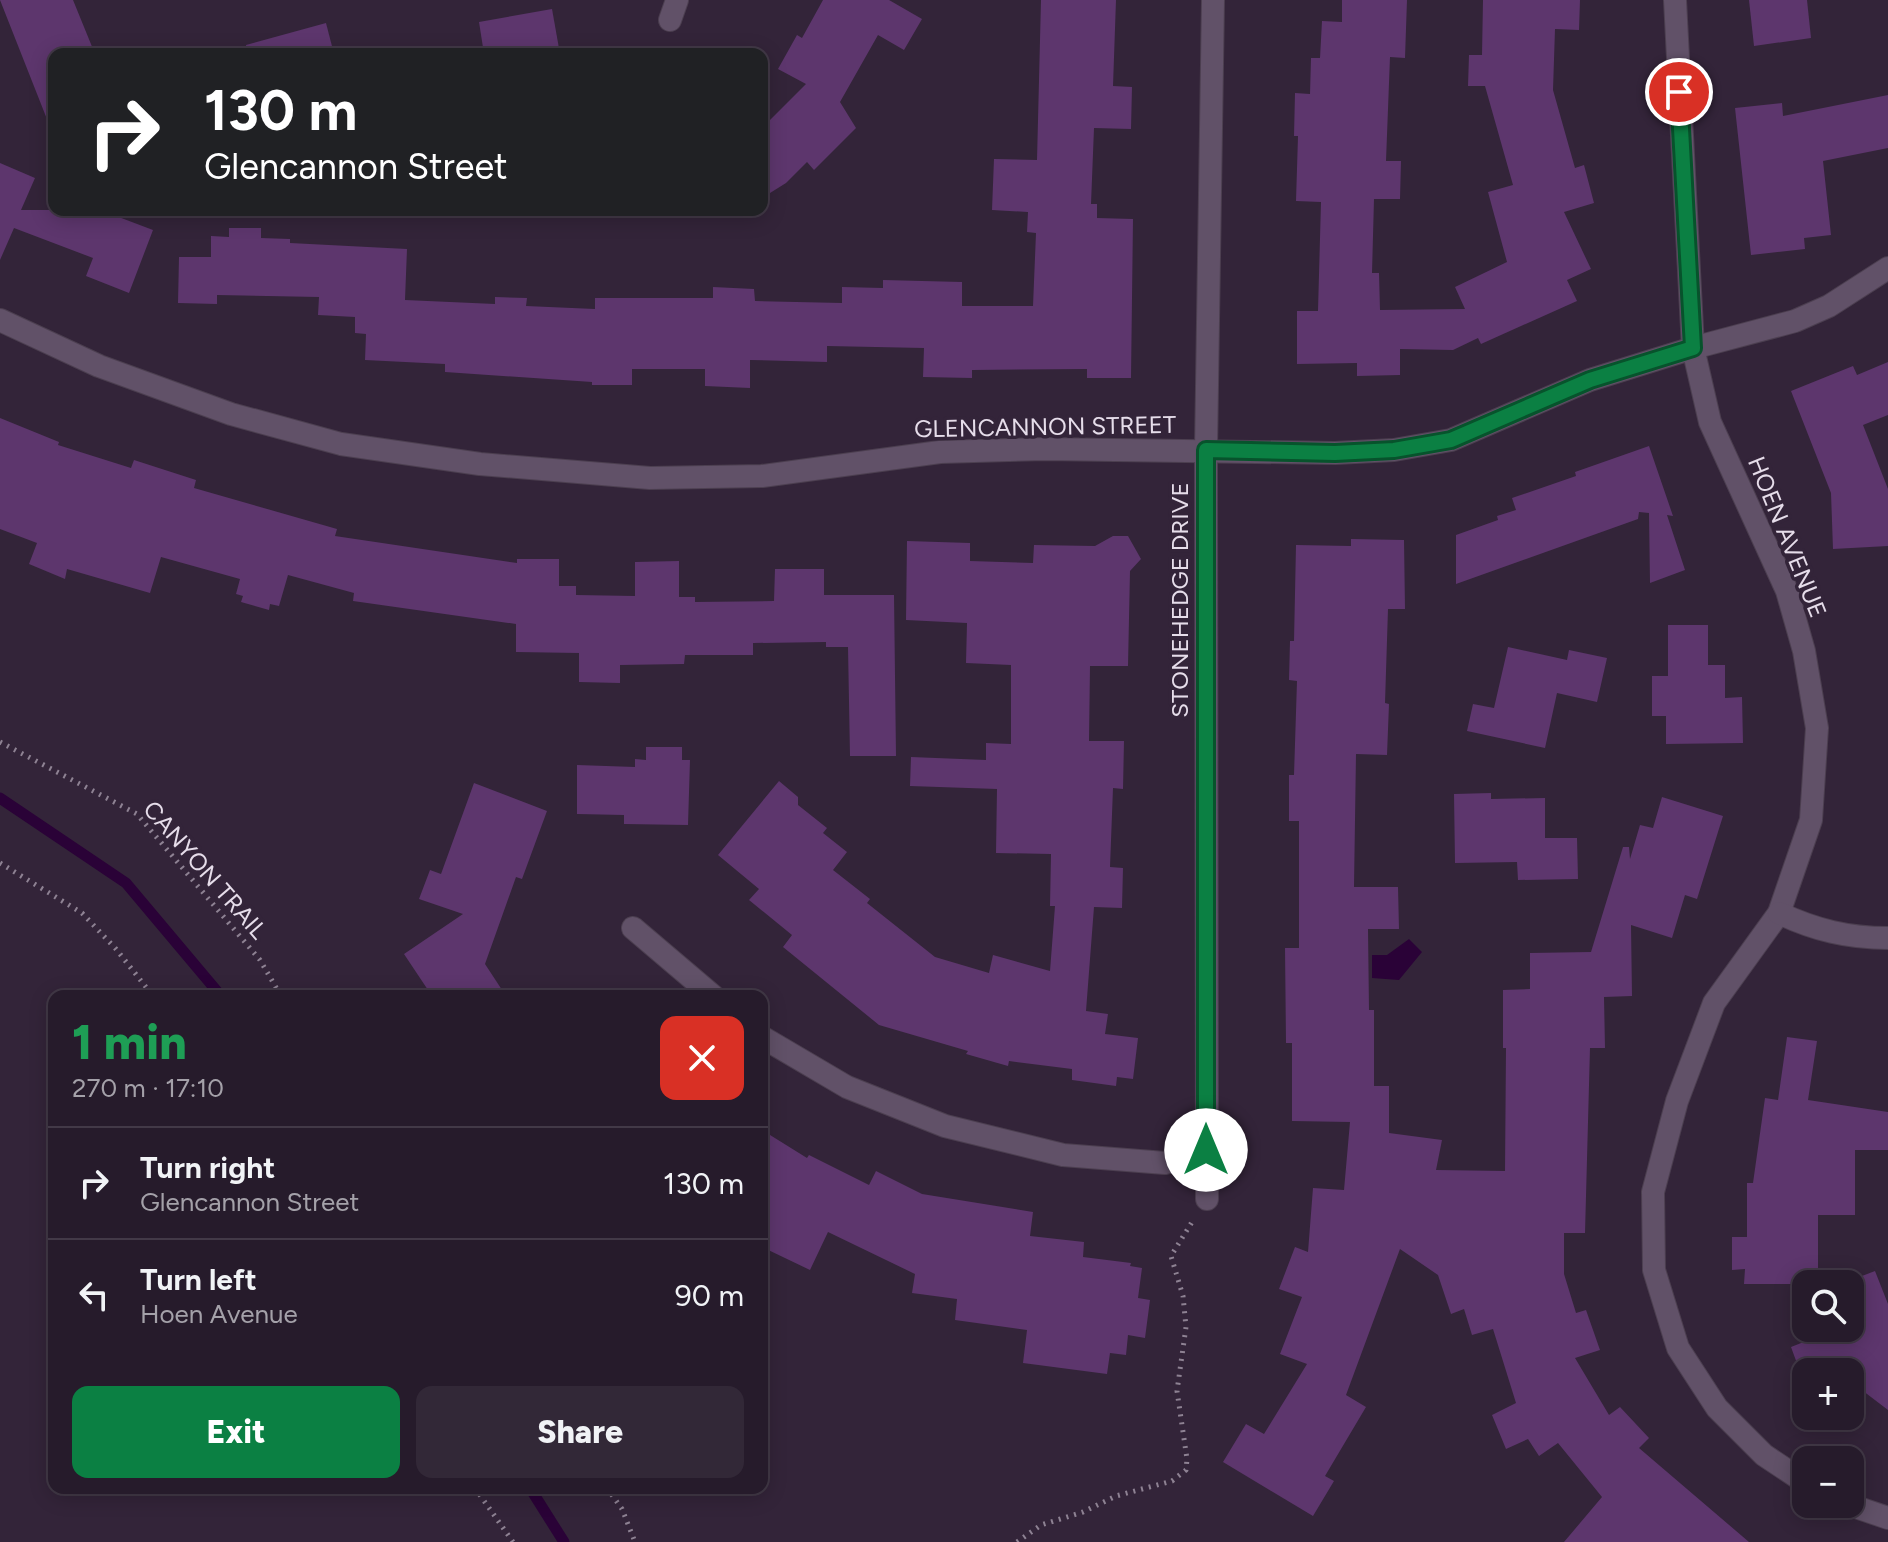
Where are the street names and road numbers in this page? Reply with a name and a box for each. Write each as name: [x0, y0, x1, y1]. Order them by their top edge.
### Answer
street label: GLENCANNON STREET: [914, 410, 1176, 443]
street label: HOEN AVENUE: [1742, 452, 1833, 622]
street label: STONEHEDGE DRIVE: [1165, 482, 1194, 718]
street label: CANYON TRAIL: [138, 795, 274, 945]

